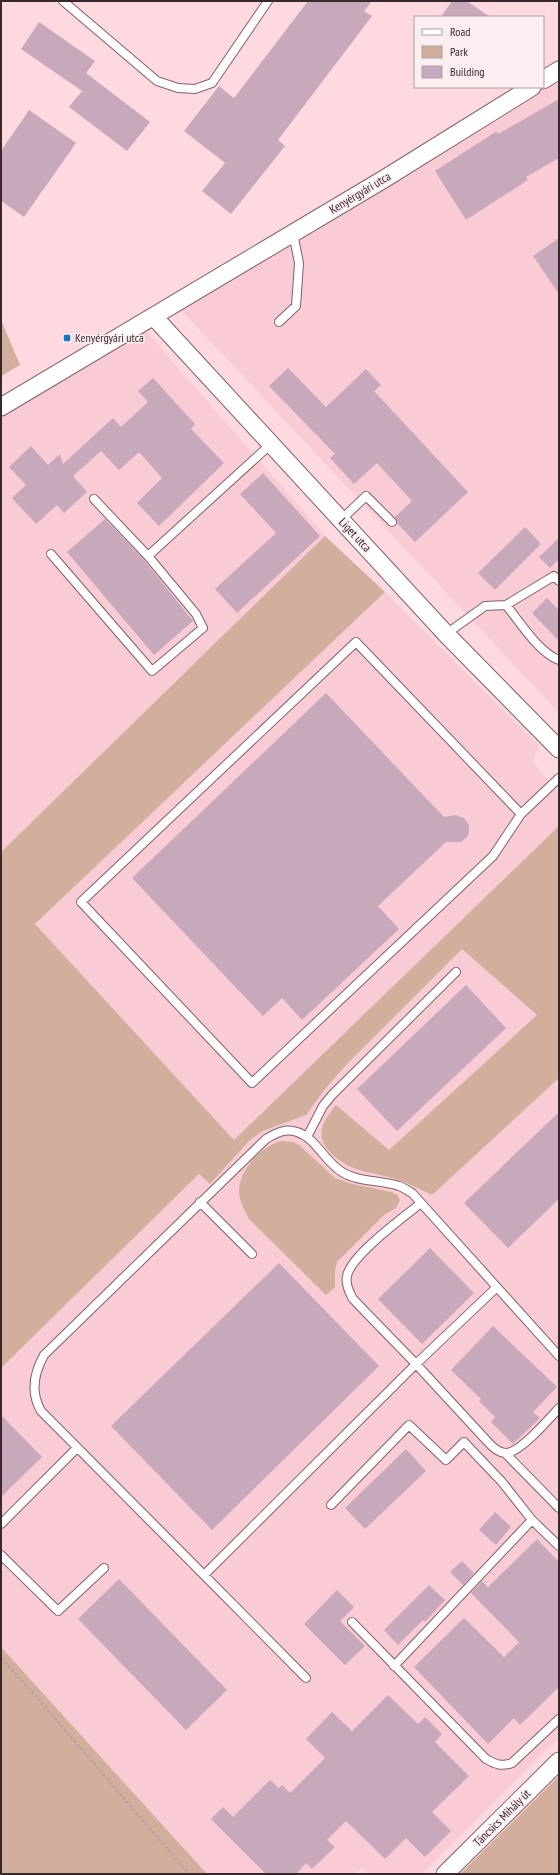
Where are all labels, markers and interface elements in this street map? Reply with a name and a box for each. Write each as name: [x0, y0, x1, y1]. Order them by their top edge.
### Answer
legend: [414, 16, 544, 88]
text: Road: [450, 24, 470, 39]
text: Park: [450, 44, 468, 59]
text: Building: [450, 64, 485, 79]
street label: Kenyérgyári utca: [326, 168, 393, 217]
place label: Kenyérgyári utca: [75, 330, 144, 345]
marker: Kenyérgyári utca: [62, 333, 72, 343]
street label: Liget utca: [336, 515, 375, 555]
street label: Táncsics Mihály út: [470, 1785, 534, 1849]

